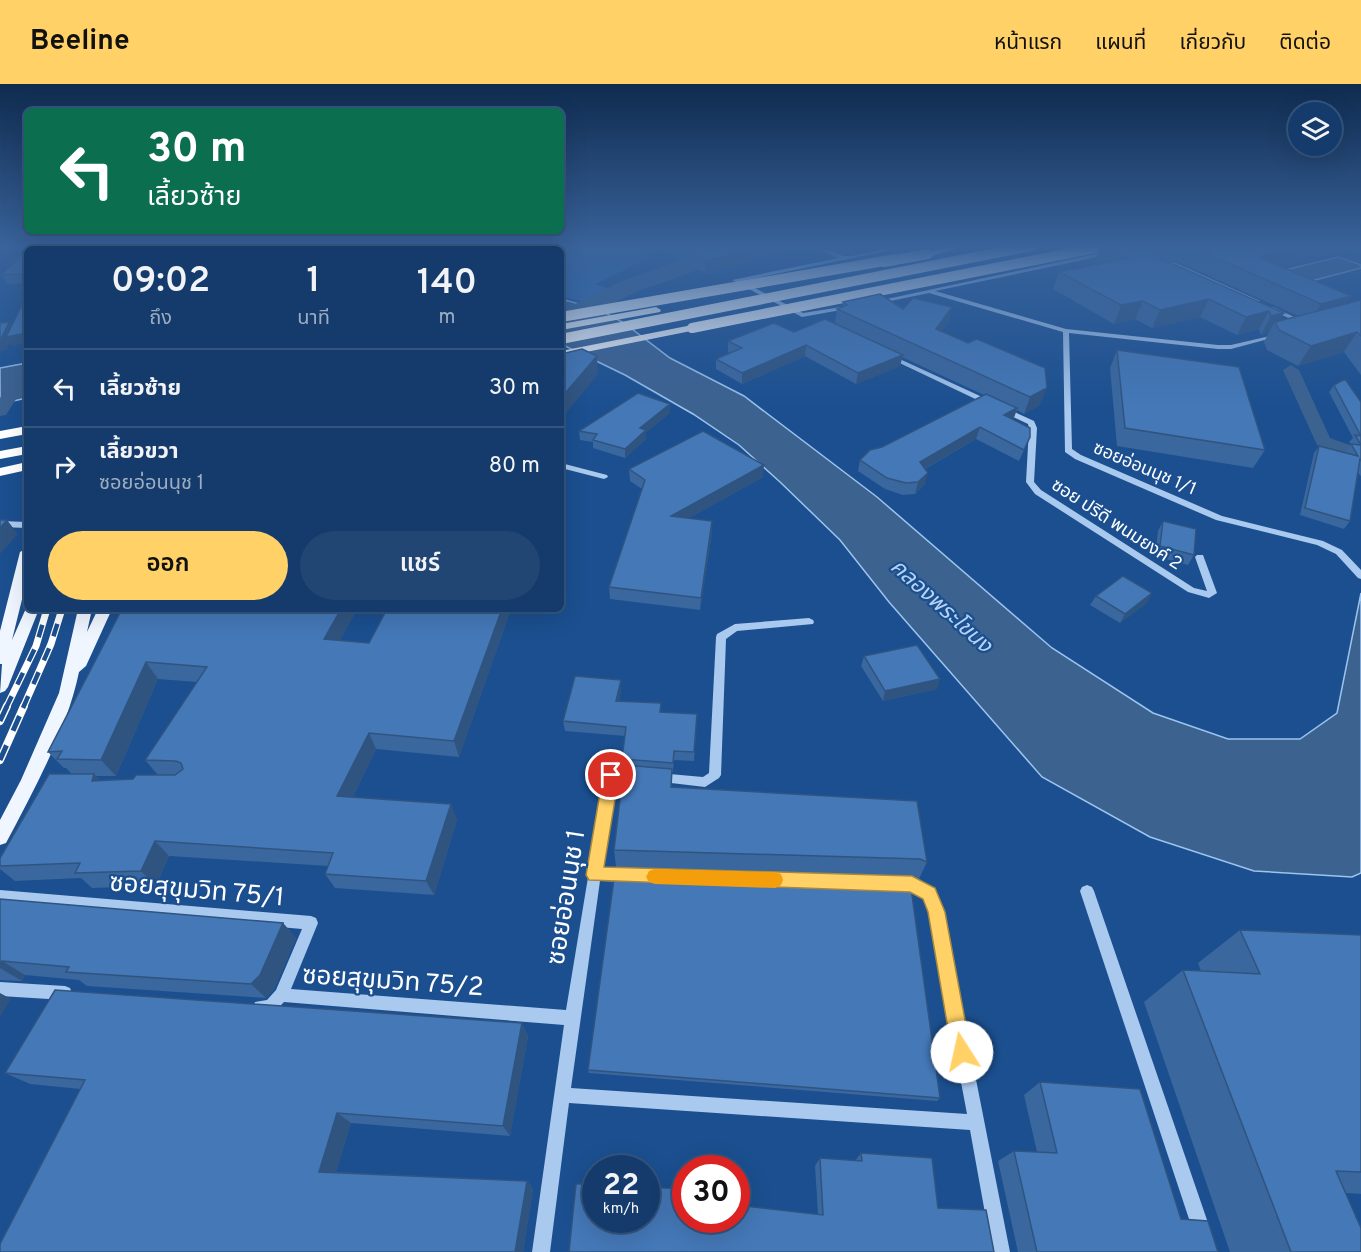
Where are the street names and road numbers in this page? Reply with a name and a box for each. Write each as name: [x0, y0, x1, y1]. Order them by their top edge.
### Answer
street label: ซอยอ่อนนุช 1/1: [1089, 437, 1200, 501]
street label: ซอย ปรีดี พนมยงค์ 2: [1046, 474, 1186, 576]
street label: ซอยอ่อนนุช 1: [540, 827, 594, 967]
street label: ซอยสุขุมวิท 75/1: [108, 867, 286, 916]
street label: ซอยสุขุมวิท 75/2: [301, 960, 485, 1005]

